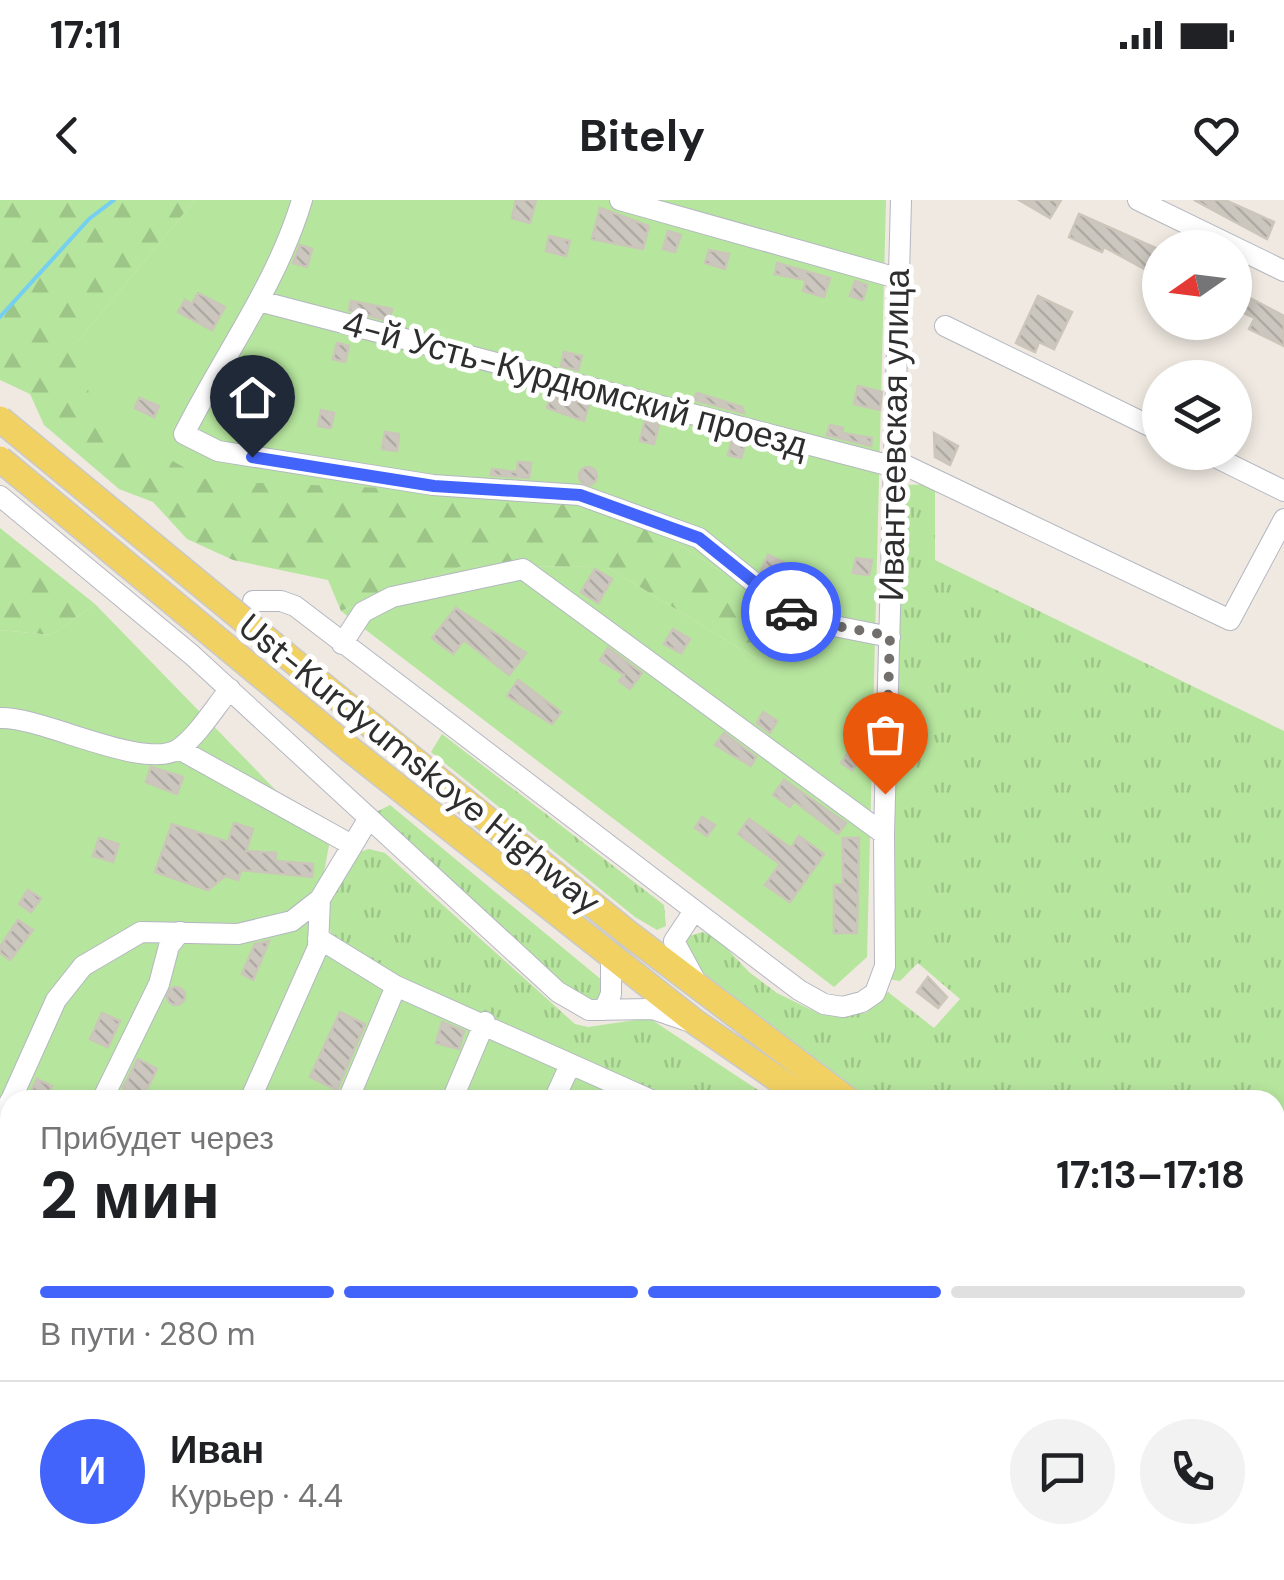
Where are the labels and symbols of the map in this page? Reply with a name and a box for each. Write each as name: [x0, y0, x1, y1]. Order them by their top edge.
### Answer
north arrow: [1142, 230, 1252, 340]
street label: Ивантеевская улица: [868, 268, 920, 602]
street label: 4-й Усть-Курдюмский проезд: [337, 300, 813, 468]
pin: [210, 355, 295, 458]
courier: [741, 562, 841, 662]
street label: Ust-Kurdyumskoye Highway: [229, 603, 611, 925]
pin: [843, 692, 928, 795]

